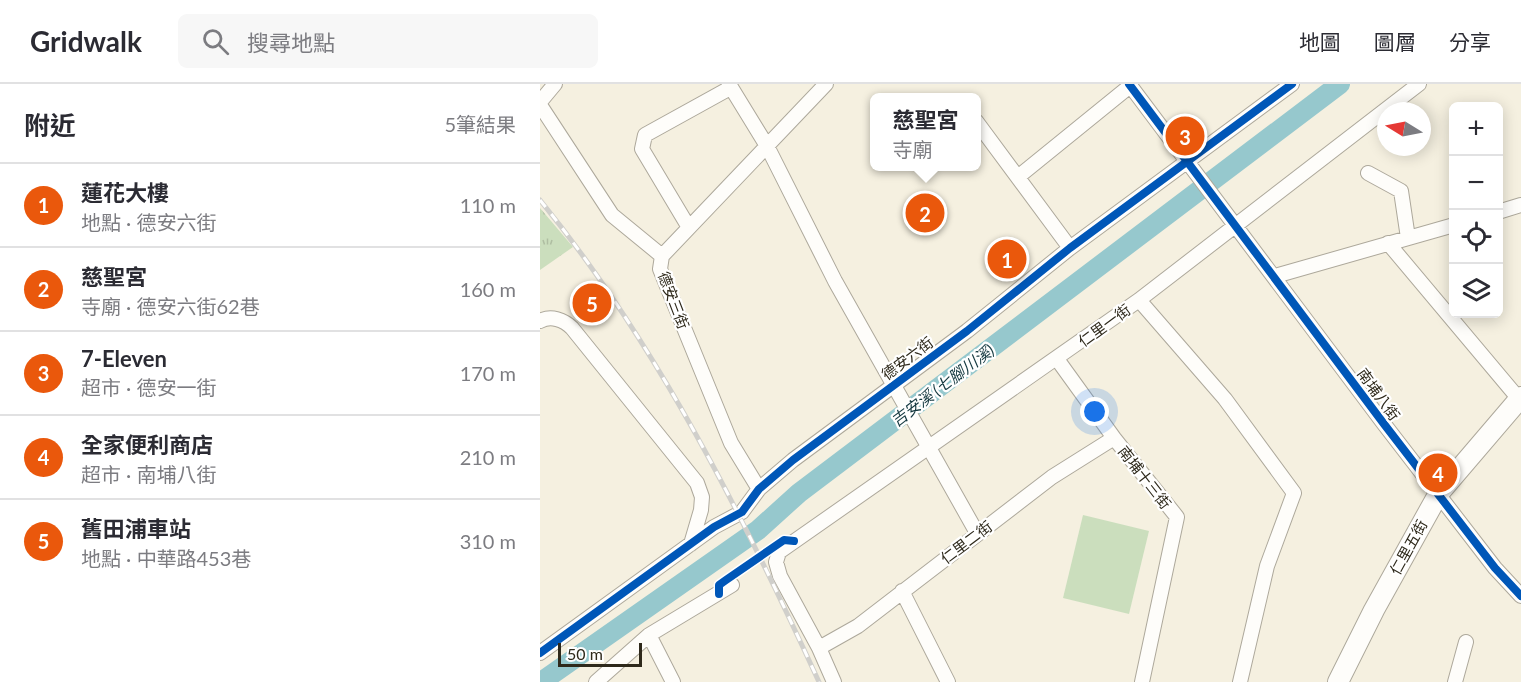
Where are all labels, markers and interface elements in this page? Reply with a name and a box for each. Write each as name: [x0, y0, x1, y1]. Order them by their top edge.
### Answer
search box: [178, 14, 598, 68]
text: Gridwalk: [30, 24, 142, 58]
icon: search: [199, 25, 232, 58]
text: 搜尋地點: [247, 29, 335, 56]
text: 地圖: [1299, 29, 1341, 54]
text: 圖層: [1374, 29, 1416, 54]
text: 分享: [1449, 29, 1491, 54]
popup: [870, 93, 981, 171]
north arrow: [1377, 102, 1431, 156]
map controls: [1449, 102, 1503, 318]
button: +: [1449, 102, 1503, 156]
text: 慈聖宮: [892, 106, 959, 133]
text: 附近: [24, 109, 76, 141]
text: 5筆結果: [444, 112, 516, 136]
pin: 3: [1166, 113, 1204, 158]
text: 寺廟: [892, 137, 932, 161]
button: −: [1449, 156, 1503, 210]
text: 蓮花大樓: [81, 179, 169, 206]
pin: 2: [906, 190, 944, 236]
text: 1: [38, 193, 49, 217]
text: 110 m: [460, 193, 516, 217]
text: 地點 · 德安六街: [81, 210, 216, 234]
button: locate: [1449, 210, 1503, 264]
pin: 1: [988, 236, 1026, 282]
text: 慈聖宮: [81, 263, 147, 290]
button: layers: [1449, 264, 1503, 318]
street label: 德安三街: [655, 269, 693, 331]
text: 2: [38, 277, 49, 301]
text: 160 m: [460, 277, 516, 301]
pin: 5: [572, 280, 612, 326]
text: 寺廟 · 德安六街62巷: [81, 294, 260, 318]
street label: 仁里一街: [1074, 300, 1134, 350]
street label: 德安六街: [878, 333, 936, 383]
water label: 吉安溪 (七腳川溪): [887, 340, 997, 430]
text: 7-Eleven: [81, 345, 167, 372]
text: 3: [38, 361, 49, 385]
text: 170 m: [460, 361, 516, 385]
street label: 南埔八街: [1354, 364, 1404, 424]
text: 超市 · 德安一街: [81, 375, 216, 399]
your location: [1080, 397, 1109, 426]
text: 全家便利商店: [81, 431, 213, 458]
street label: 南埔十三街: [1115, 442, 1175, 512]
text: 4: [38, 445, 49, 469]
text: 210 m: [460, 445, 516, 469]
pin: 4: [1418, 450, 1458, 496]
text: 超市 · 南埔八街: [81, 462, 216, 486]
text: 舊田浦車站: [81, 515, 191, 542]
street label: 仁里五街: [1386, 516, 1430, 578]
street label: 仁里二街: [937, 517, 995, 567]
text: 5: [38, 529, 49, 553]
text: 310 m: [460, 529, 516, 553]
text: 地點 · 中華路453巷: [81, 546, 251, 570]
scale bar: [558, 640, 642, 668]
text: 50 m: [567, 644, 603, 663]

